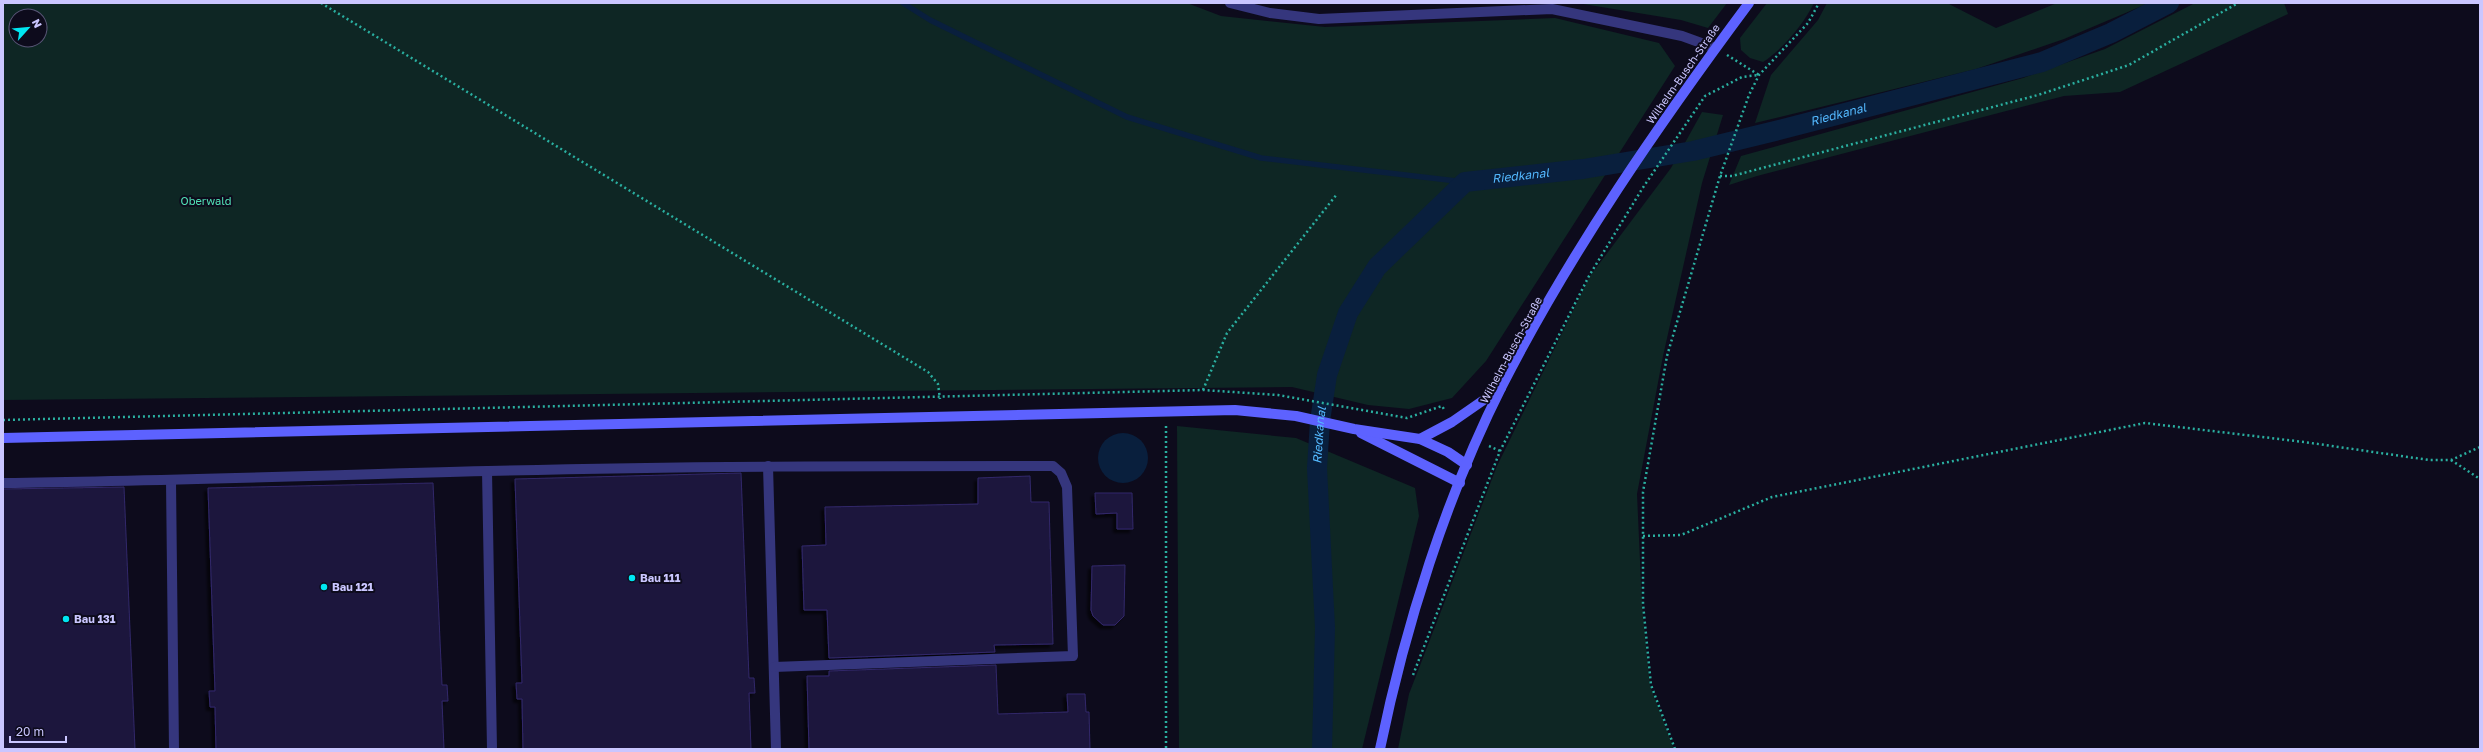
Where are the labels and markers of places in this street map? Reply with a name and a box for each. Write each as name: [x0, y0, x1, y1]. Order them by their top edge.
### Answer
place label: Bau 111: [640, 571, 681, 584]
marker: Bau 111: [627, 573, 637, 583]
place label: Bau 121: [332, 580, 374, 593]
marker: Bau 121: [319, 582, 329, 592]
place label: Bau 131: [74, 612, 116, 625]
marker: Bau 131: [61, 614, 71, 624]

